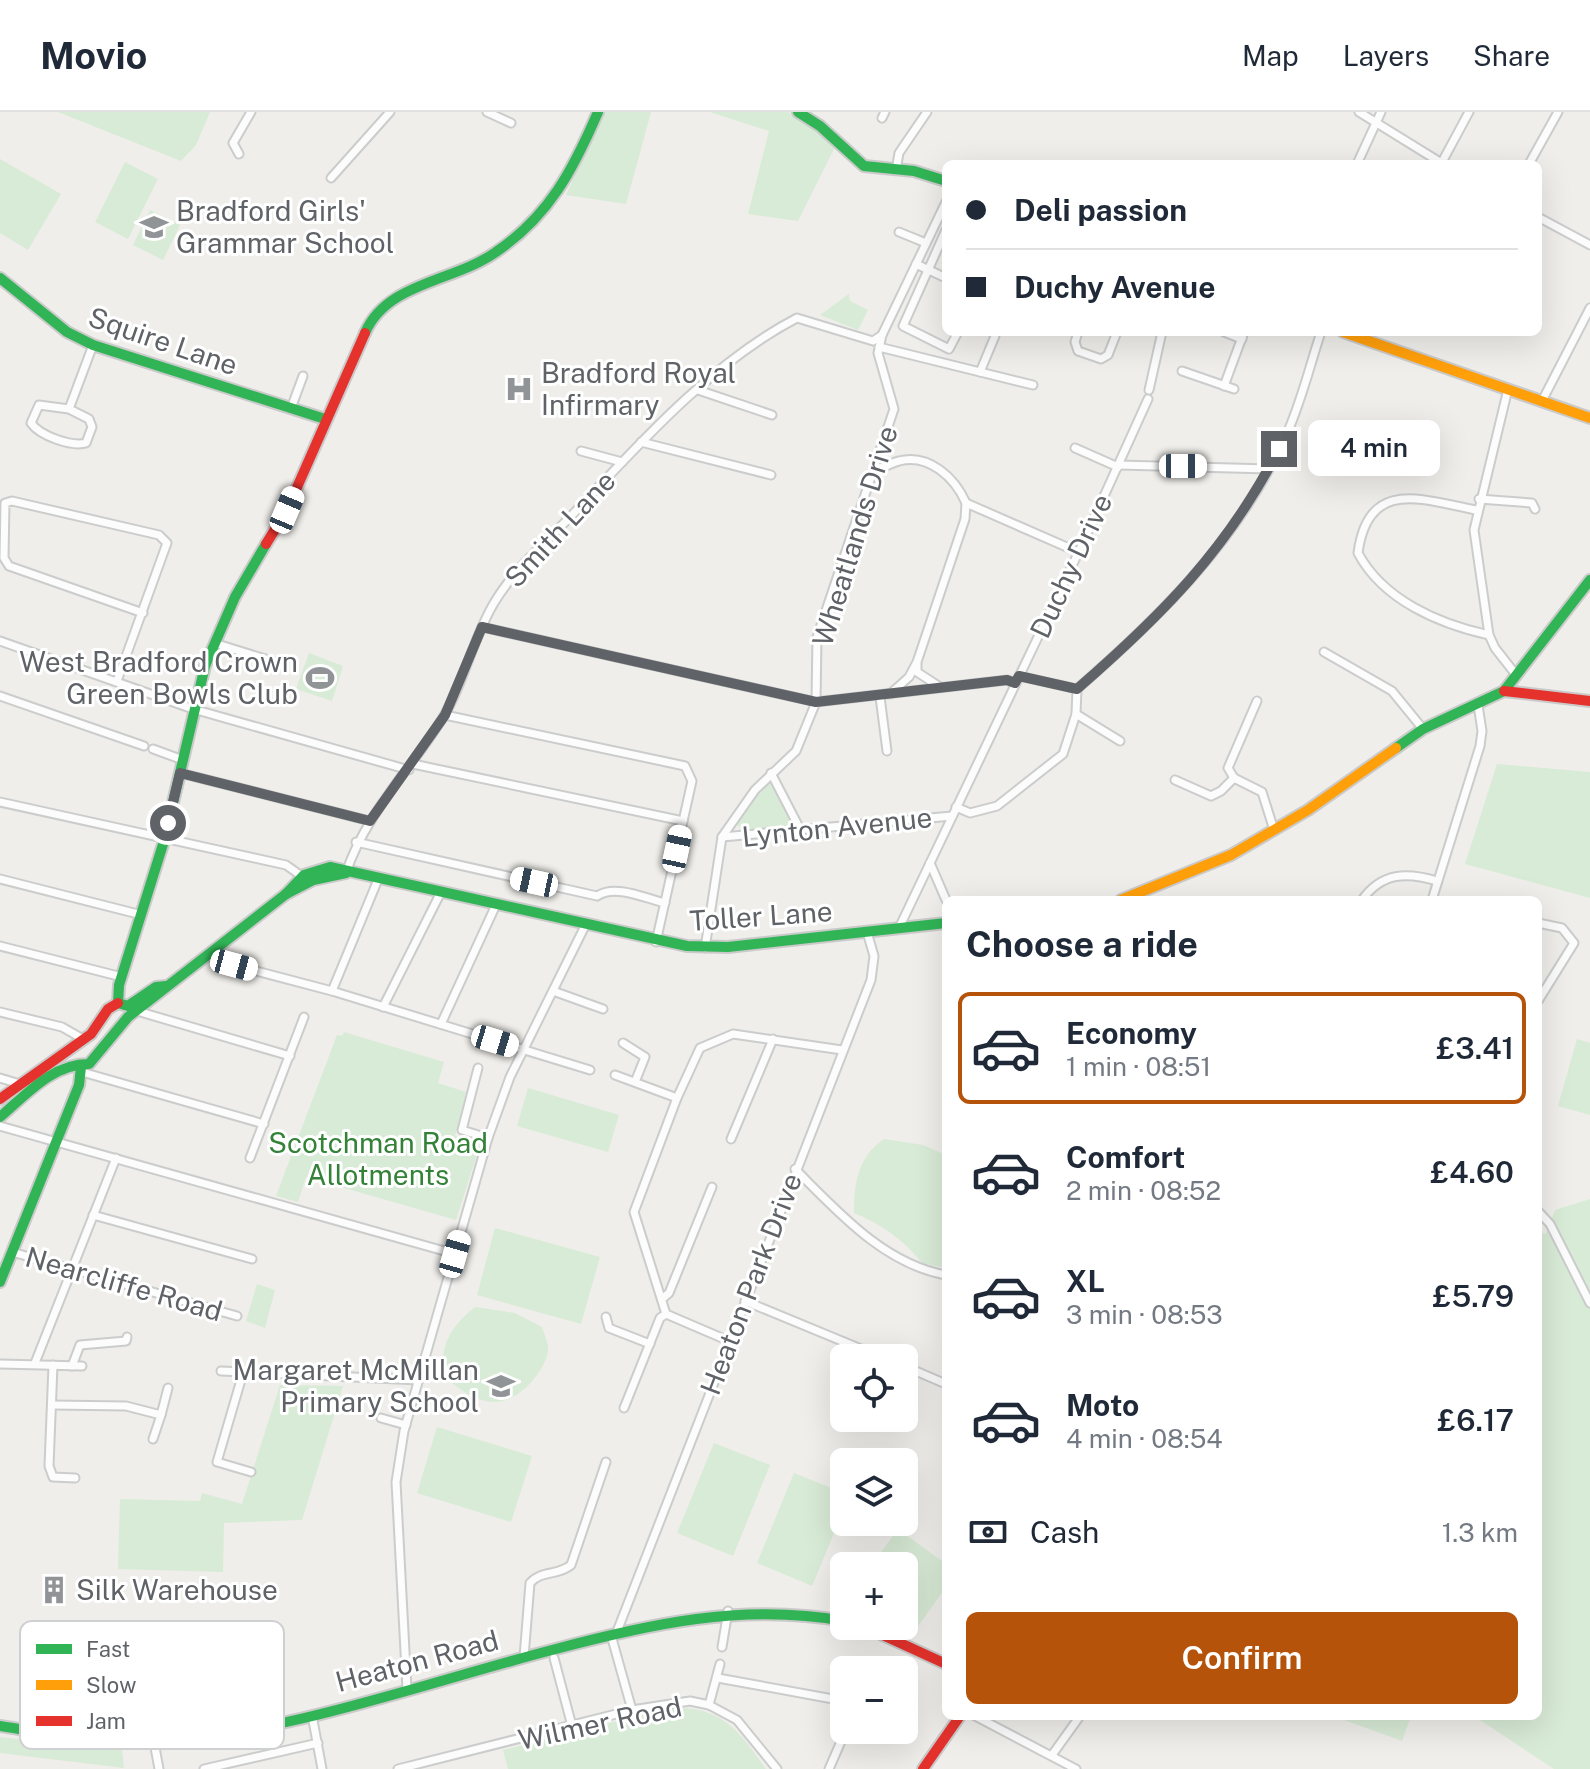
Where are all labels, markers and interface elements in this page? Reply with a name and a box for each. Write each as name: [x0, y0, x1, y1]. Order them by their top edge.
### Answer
text: Movio: [40, 33, 147, 78]
text: Map: [1242, 39, 1299, 72]
text: Layers: [1343, 39, 1429, 72]
text: Share: [1473, 39, 1550, 72]
text: Deli passion: [1014, 192, 1187, 228]
place label: Bradford Girls' Grammar School: [176, 194, 394, 259]
school or university icon: Bradford Girls' Grammar School: [139, 212, 169, 242]
text: Duchy Avenue: [1014, 269, 1216, 305]
street label: Squire Lane: [84, 300, 242, 381]
place label: Bradford Royal Infirmary: [541, 356, 736, 421]
hospital icon: Bradford Royal Infirmary: [504, 374, 534, 404]
callout: 4 min: [1307, 421, 1439, 477]
street label: Wheatlands Drive: [805, 422, 904, 650]
route end: [1261, 431, 1297, 467]
text: 4 min: [1340, 432, 1408, 463]
car: [1159, 454, 1207, 478]
street label: Smith Lane: [497, 464, 622, 594]
car: [267, 483, 307, 537]
street label: Duchy Drive: [1023, 489, 1118, 643]
place label: West Bradford Crown Green Bowls Club: [19, 645, 298, 710]
sports icon: West Bradford Crown Green Bowls Club: [305, 663, 335, 693]
street label: Lynton Avenue: [740, 800, 934, 853]
route start: [150, 805, 186, 841]
car: [660, 823, 694, 875]
car: [508, 865, 560, 899]
street label: Toller Lane: [688, 894, 834, 937]
text: Choose a ride: [966, 923, 1198, 965]
car: [208, 947, 260, 983]
icon: car: [970, 1012, 1042, 1084]
text: Economy: [1066, 1015, 1197, 1051]
car: [469, 1023, 521, 1059]
text: £3.41: [1436, 1030, 1514, 1066]
text: 1 min · 08:51: [1066, 1051, 1211, 1082]
park label: Scotchman Road Allotments: [268, 1126, 488, 1191]
icon: car: [970, 1136, 1042, 1208]
text: Comfort: [1066, 1139, 1185, 1175]
text: £4.60: [1430, 1154, 1514, 1190]
street label: Heaton Park Drive: [693, 1168, 808, 1399]
text: 2 min · 08:52: [1066, 1175, 1221, 1206]
car: [437, 1228, 473, 1280]
street label: Nearcliffe Road: [22, 1240, 226, 1327]
icon: car: [970, 1260, 1042, 1332]
text: XL: [1066, 1263, 1105, 1299]
text: £5.79: [1433, 1278, 1514, 1314]
text: 3 min · 08:53: [1066, 1299, 1223, 1330]
map controls: [830, 1344, 918, 1744]
button: locate: [830, 1344, 918, 1432]
place label: Margaret McMillan Primary School: [233, 1353, 479, 1418]
school or university icon: Margaret McMillan Primary School: [486, 1371, 516, 1401]
icon: car: [970, 1384, 1042, 1456]
text: Moto: [1066, 1387, 1139, 1423]
text: £6.17: [1437, 1402, 1514, 1438]
text: 4 min · 08:54: [1066, 1423, 1223, 1454]
button: layers: [830, 1448, 918, 1536]
icon: cash: [966, 1510, 1010, 1554]
text: Cash: [1030, 1514, 1099, 1550]
text: 1.3 km: [1442, 1517, 1518, 1548]
button: +: [830, 1552, 918, 1640]
place label: Silk Warehouse: [76, 1573, 278, 1606]
building icon: Silk Warehouse: [39, 1575, 69, 1605]
button: Confirm: [966, 1612, 1518, 1704]
legend: [20, 1621, 284, 1749]
street label: Heaton Road: [332, 1623, 502, 1698]
text: Fast: [86, 1636, 130, 1662]
button: −: [830, 1656, 918, 1744]
text: Slow: [86, 1672, 136, 1698]
street label: Wilmer Road: [515, 1689, 685, 1756]
text: Jam: [86, 1708, 126, 1734]

